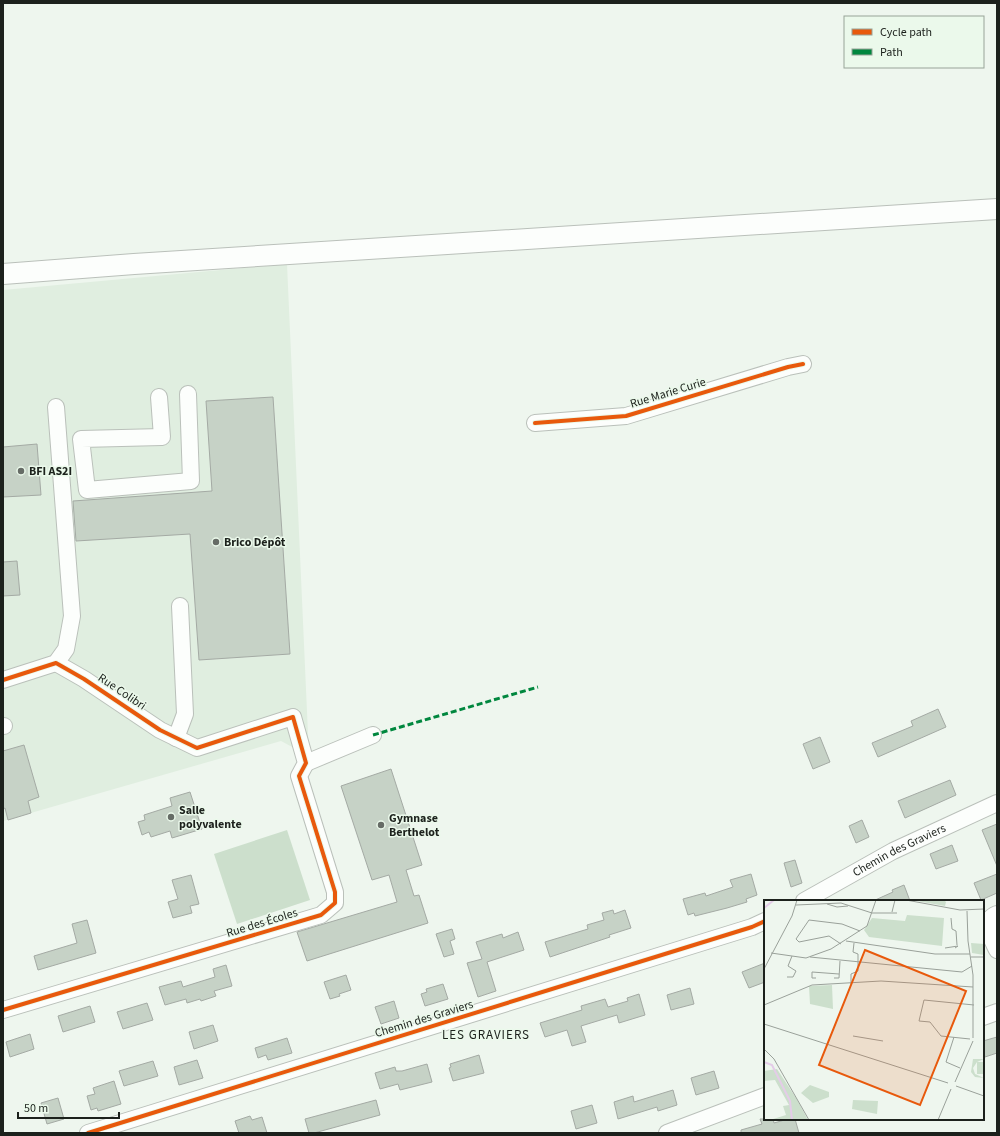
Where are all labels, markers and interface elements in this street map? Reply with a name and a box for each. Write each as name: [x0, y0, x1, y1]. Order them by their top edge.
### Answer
legend: [844, 16, 984, 68]
text: Cycle path: [880, 24, 932, 41]
text: Path: [880, 44, 903, 61]
street label: Rue Marie Curie: [628, 373, 708, 413]
place label: BFI AS2I: [29, 463, 72, 480]
marker: BFI AS2I: [16, 466, 26, 476]
place label: Brico Dépôt: [224, 534, 286, 551]
marker: Brico Dépôt: [211, 537, 221, 547]
street label: Rue Colibri: [95, 670, 150, 714]
place label: Salle polyvalente: [179, 802, 242, 833]
place label: Gymnase Berthelot: [389, 810, 440, 841]
marker: Salle polyvalente: [166, 812, 176, 822]
street label: Chemin des Graviers: [849, 819, 948, 881]
marker: Gymnase Berthelot: [376, 820, 386, 830]
inset map: [764, 900, 984, 1120]
street label: Rue des Écoles: [224, 904, 300, 942]
street label: Chemin des Graviers: [373, 996, 475, 1042]
district label: LES GRAVIERS: [442, 1026, 530, 1044]
scale bar: [18, 1094, 119, 1120]
text: 50 m: [24, 1100, 48, 1117]

